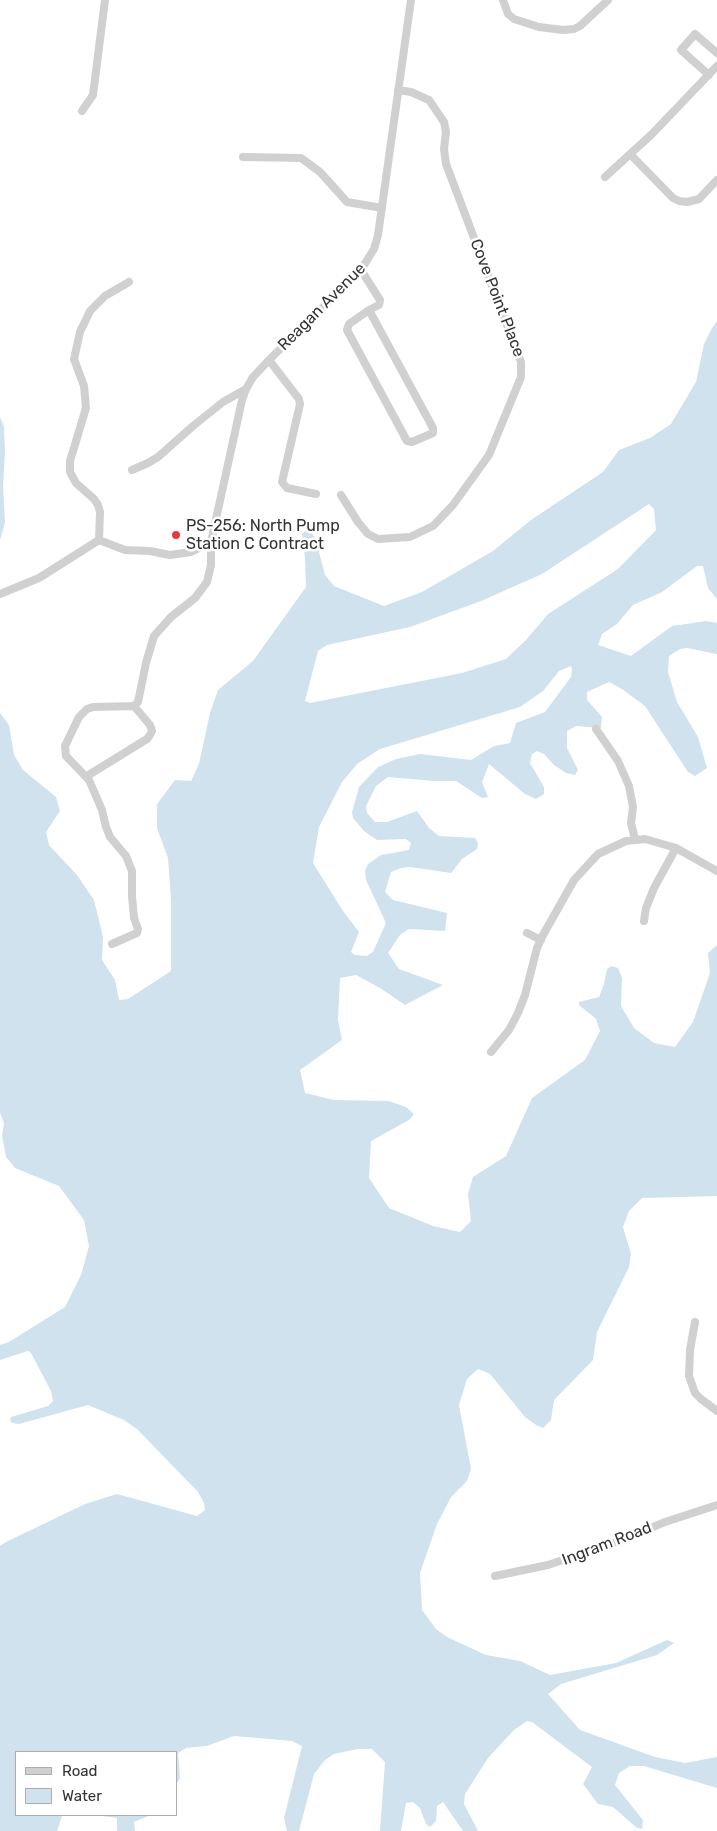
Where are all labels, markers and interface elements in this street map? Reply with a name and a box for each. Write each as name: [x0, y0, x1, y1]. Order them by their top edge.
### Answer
street label: Cove Point Place: [466, 236, 528, 360]
street label: Reagan Avenue: [274, 259, 370, 355]
place label: PS-256: North Pump Station C Contract: [186, 516, 340, 554]
marker: PS-256: North Pump Station C Contract: [170, 529, 182, 541]
street label: Ingram Road: [559, 1518, 655, 1570]
legend: [15, 1751, 178, 1816]
text: Road: [62, 1762, 98, 1780]
text: Water: [62, 1787, 102, 1805]

